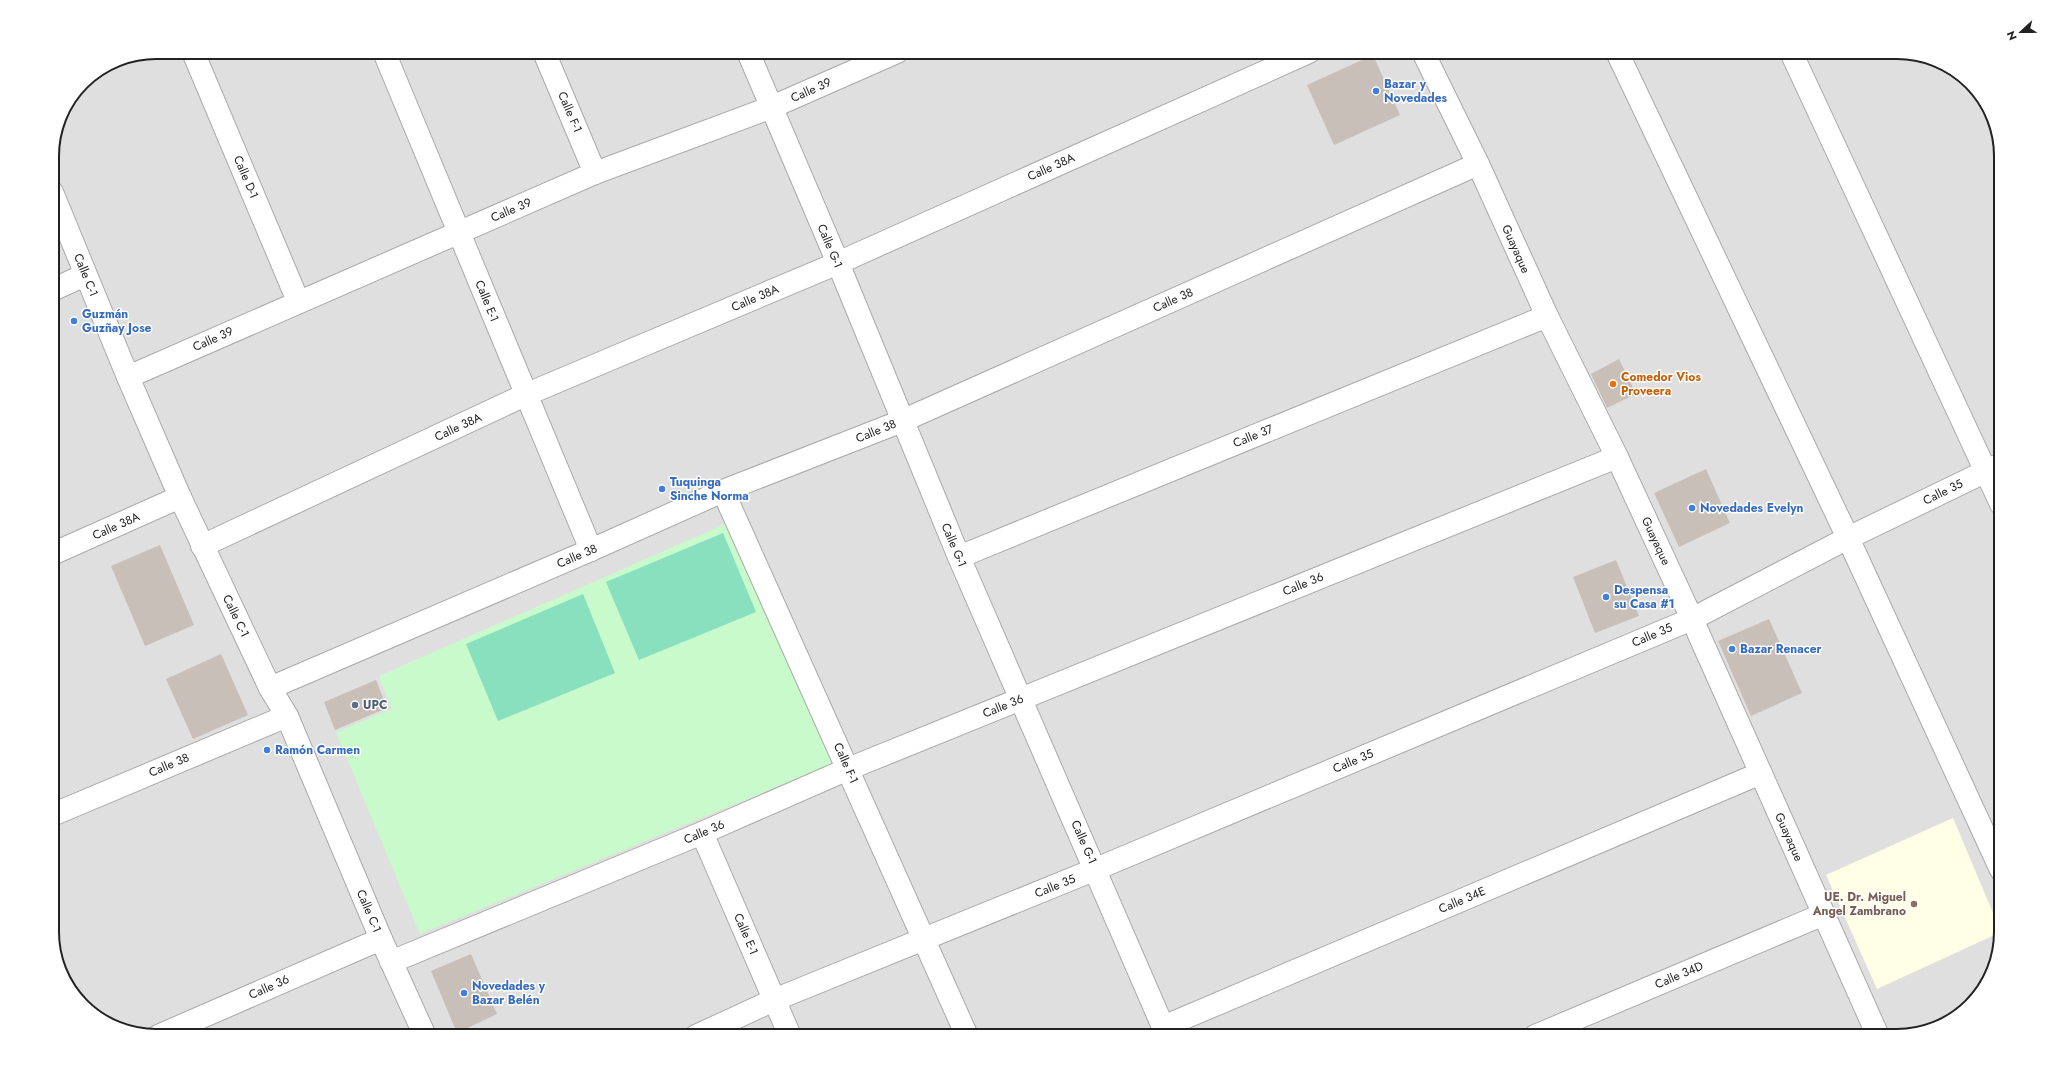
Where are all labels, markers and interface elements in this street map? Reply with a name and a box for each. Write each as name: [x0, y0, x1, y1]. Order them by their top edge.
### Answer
north arrow: [2001, 12, 2041, 52]
text: N: [2003, 29, 2021, 43]
street label: Calle 39: [788, 73, 834, 107]
place label: Bazar y Novedades: [1384, 75, 1448, 107]
marker: Bazar y Novedades: [1371, 86, 1381, 96]
street label: Calle F-1: [553, 89, 587, 135]
street label: Calle 38A: [1024, 149, 1078, 185]
street label: Calle D-1: [229, 153, 263, 201]
street label: Calle 39: [488, 193, 534, 227]
street label: Calle G-1: [813, 221, 847, 271]
street label: Guayaque: [1497, 222, 1535, 276]
street label: Calle C-1: [69, 251, 103, 299]
street label: Calle E-1: [470, 277, 504, 325]
street label: Calle 38A: [728, 280, 782, 316]
street label: Calle 38: [1150, 283, 1196, 317]
place label: Guzmán Guzñay Jose: [82, 305, 152, 337]
marker: Guzmán Guzñay Jose: [69, 316, 79, 326]
street label: Calle 39: [190, 322, 236, 356]
place label: Comedor Vios Proveera: [1621, 368, 1701, 400]
marker: Comedor Vios Proveera: [1608, 379, 1618, 389]
street label: Calle 38A: [431, 408, 485, 446]
street label: Calle 38: [853, 415, 899, 447]
street label: Calle 37: [1230, 420, 1276, 452]
place label: Tuquinga Sinche Norma: [670, 473, 749, 505]
street label: Calle 35: [1920, 474, 1966, 509]
marker: Tuquinga Sinche Norma: [657, 484, 667, 494]
place label: Novedades Evelyn: [1700, 499, 1803, 517]
marker: Novedades Evelyn: [1687, 503, 1697, 513]
street label: Calle 38A: [89, 508, 143, 544]
street label: Guayaque: [1637, 514, 1675, 568]
street label: Calle G-1: [937, 520, 971, 570]
street label: Calle 38: [554, 539, 600, 573]
street label: Calle 36: [1280, 568, 1326, 600]
place label: Despensa su Casa #1: [1614, 581, 1675, 613]
street label: Calle C-1: [218, 592, 254, 640]
marker: Despensa su Casa #1: [1601, 592, 1611, 602]
street label: Calle 35: [1629, 618, 1675, 652]
place label: Bazar Renacer: [1740, 640, 1822, 658]
marker: Bazar Renacer: [1727, 644, 1737, 654]
street label: Calle 36: [980, 690, 1026, 722]
place label: UPC: [363, 696, 387, 714]
marker: UPC: [350, 700, 360, 710]
street label: Calle F-1: [829, 740, 863, 786]
place label: Ramón Carmen: [275, 741, 360, 759]
street label: Calle 35: [1330, 744, 1376, 778]
marker: Ramón Carmen: [262, 745, 272, 755]
street label: Calle 38: [146, 748, 192, 782]
street label: Guayaque: [1770, 810, 1808, 864]
street label: Calle 36: [681, 815, 727, 849]
street label: Calle G-1: [1066, 817, 1102, 867]
street label: Calle 35: [1032, 870, 1078, 902]
street label: Calle 34E: [1436, 882, 1488, 918]
street label: Calle C-1: [352, 887, 386, 935]
place label: UE. Dr. Miguel Angel Zambrano: [1812, 888, 1906, 920]
marker: UE. Dr. Miguel Angel Zambrano: [1909, 899, 1919, 909]
street label: Calle E-1: [729, 910, 763, 958]
street label: Calle 34D: [1652, 957, 1706, 993]
street label: Calle 36: [246, 970, 292, 1004]
place label: Novedades y Bazar Belén: [472, 977, 546, 1009]
marker: Novedades y Bazar Belén: [459, 988, 469, 998]

